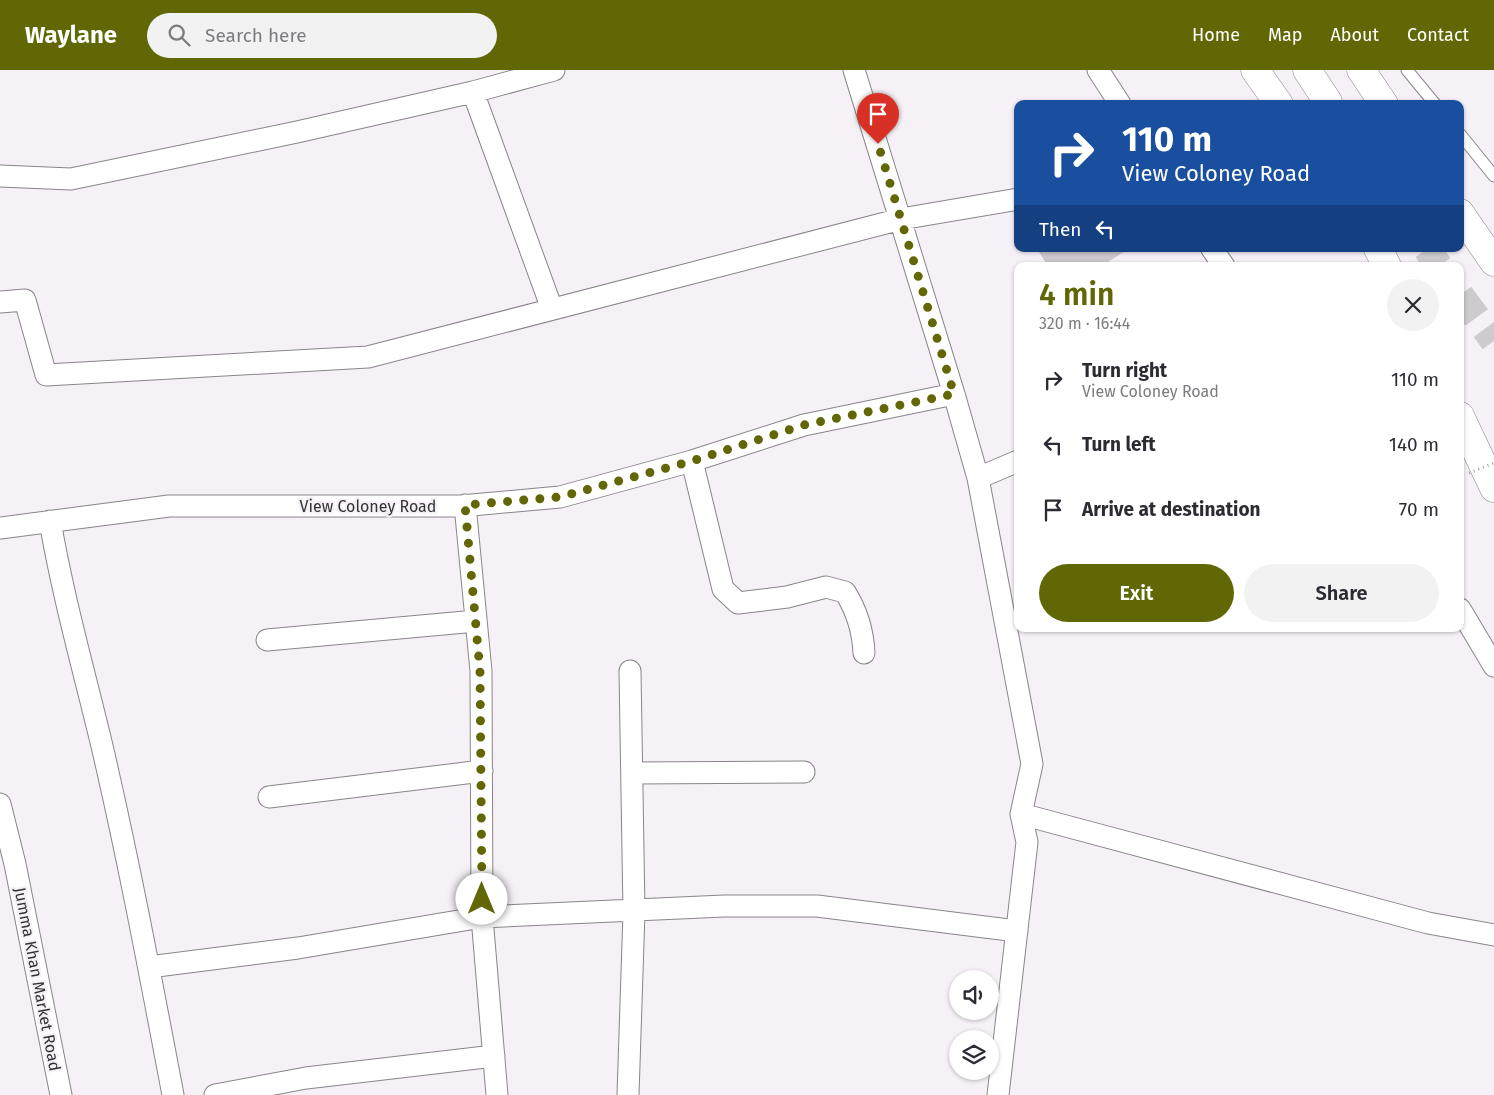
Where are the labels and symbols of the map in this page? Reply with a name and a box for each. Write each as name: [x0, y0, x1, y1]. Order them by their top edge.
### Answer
pin: [857, 93, 899, 144]
street label: View Coloney Road: [300, 497, 436, 516]
position arrow: [455, 872, 507, 924]
street label: Jumma Khan Market Road: [10, 886, 65, 1073]

